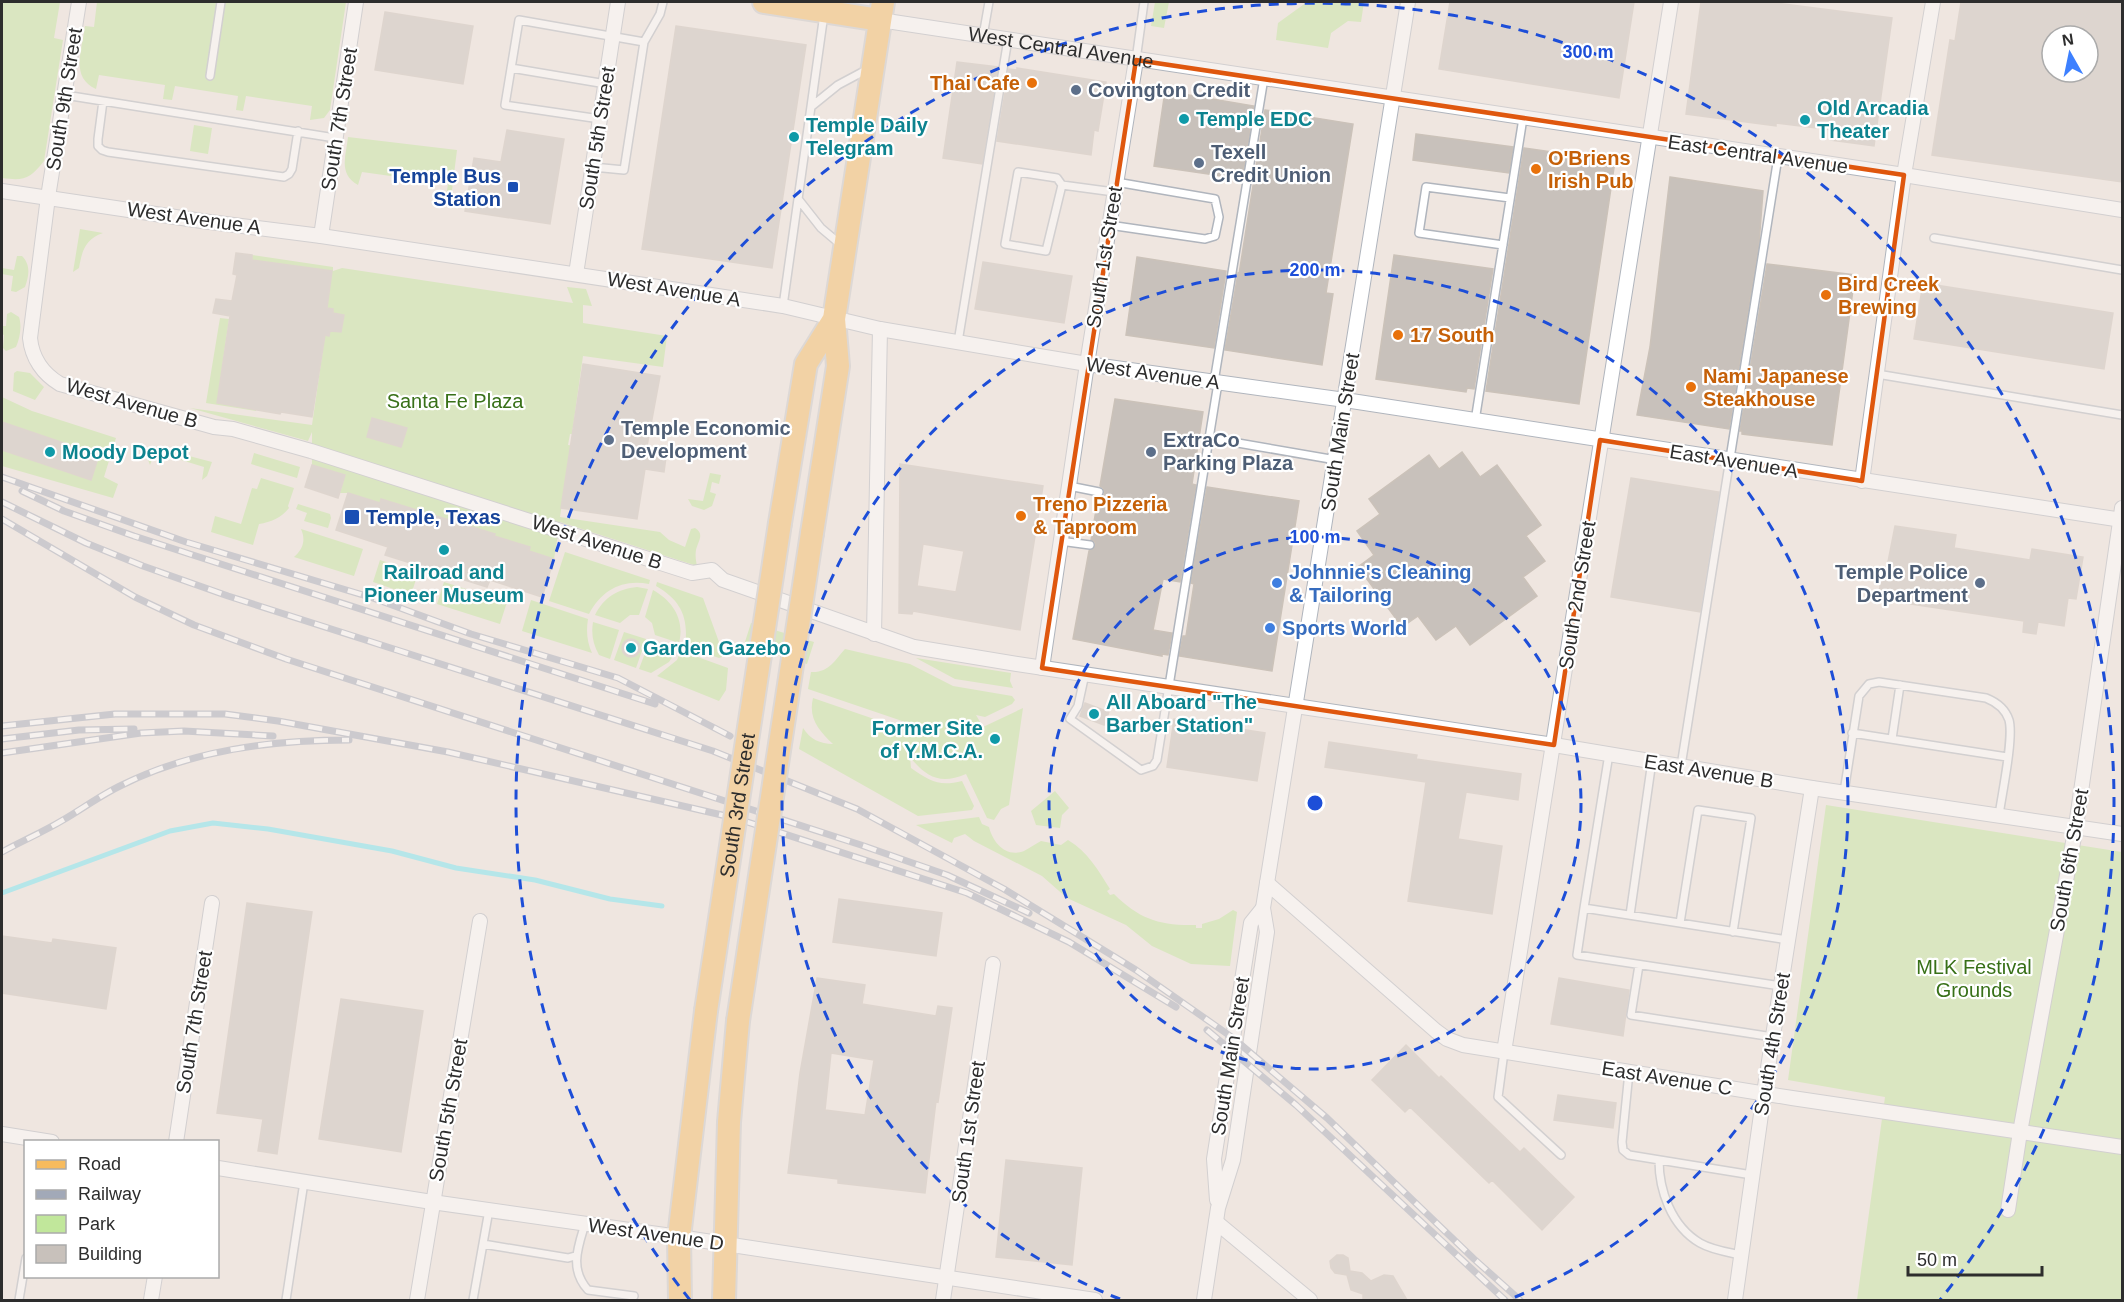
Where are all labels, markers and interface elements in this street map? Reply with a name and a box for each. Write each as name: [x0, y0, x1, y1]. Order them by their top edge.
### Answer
street label: West Central Avenue: [967, 23, 1155, 72]
north arrow: [2040, 24, 2100, 84]
street label: South 9th Street: [42, 25, 86, 172]
text: N: [2061, 30, 2075, 49]
text: 300 m: [1562, 42, 1614, 62]
street label: South 7th Street: [317, 45, 361, 192]
street label: South 5th Street: [575, 64, 619, 211]
place label: Thai Cafe: [930, 72, 1020, 94]
marker: Thai Cafe: [1025, 76, 1039, 90]
place label: Covington Credit: [1088, 79, 1251, 101]
marker: Covington Credit: [1069, 83, 1083, 97]
place label: Old Arcadia Theater: [1817, 97, 1929, 142]
place label: Temple EDC: [1196, 108, 1312, 130]
marker: Temple EDC: [1177, 112, 1191, 126]
marker: Old Arcadia Theater: [1798, 113, 1812, 127]
place label: Temple Daily Telegram: [806, 114, 929, 159]
marker: Temple Daily Telegram: [787, 130, 801, 144]
street label: East Central Avenue: [1666, 130, 1850, 178]
place label: Texell Credit Union: [1211, 141, 1331, 186]
place label: O'Briens Irish Pub: [1548, 147, 1634, 192]
marker: Texell Credit Union: [1192, 156, 1206, 170]
marker: O'Briens Irish Pub: [1529, 162, 1543, 176]
place label: Temple Bus Station: [389, 165, 501, 210]
marker: Temple Bus Station: [506, 180, 520, 194]
street label: South 1st Street: [1082, 184, 1126, 330]
street label: West Avenue A: [126, 198, 263, 238]
text: 200 m: [1289, 260, 1341, 280]
street label: West Avenue A: [606, 268, 743, 311]
place label: Bird Creek Brewing: [1838, 273, 1940, 318]
marker: Bird Creek Brewing: [1819, 288, 1833, 302]
place label: 17 South: [1410, 324, 1494, 346]
marker: 17 South: [1391, 328, 1405, 342]
street label: South Main Street: [1317, 351, 1363, 513]
street label: West Avenue A: [1085, 353, 1222, 393]
place label: Nami Japanese Steakhouse: [1703, 365, 1849, 410]
street label: West Avenue B: [64, 374, 200, 432]
marker: Nami Japanese Steakhouse: [1684, 380, 1698, 394]
park label: Santa Fe Plaza: [387, 390, 524, 412]
place label: Temple Economic Development: [621, 417, 791, 462]
place label: ExtraCo Parking Plaza: [1163, 429, 1294, 474]
marker: Temple Economic Development: [602, 433, 616, 447]
street label: East Avenue A: [1668, 440, 1800, 482]
place label: Moody Depot: [62, 441, 189, 463]
marker: Moody Depot: [43, 445, 57, 459]
marker: ExtraCo Parking Plaza: [1144, 445, 1158, 459]
place label: Treno Pizzeria & Taproom: [1033, 493, 1168, 538]
place label: Temple, Texas: [366, 506, 501, 528]
marker: Temple, Texas: [343, 508, 361, 526]
marker: Treno Pizzeria & Taproom: [1014, 509, 1028, 523]
street label: West Avenue B: [529, 511, 665, 573]
street label: South 2nd Street: [1554, 519, 1600, 671]
text: 100 m: [1289, 527, 1341, 547]
marker: Railroad and Pioneer Museum: [437, 543, 451, 557]
place label: Railroad and Pioneer Museum: [364, 561, 524, 606]
place label: Johnnie's Cleaning & Tailoring: [1289, 561, 1472, 606]
place label: Temple Police Department: [1835, 561, 1968, 606]
marker: Johnnie's Cleaning & Tailoring: [1270, 576, 1284, 590]
marker: Temple Police Department: [1973, 576, 1987, 590]
place label: Sports World: [1282, 617, 1407, 639]
marker: Sports World: [1263, 621, 1277, 635]
place label: Garden Gazebo: [643, 637, 791, 659]
marker: Garden Gazebo: [624, 641, 638, 655]
place label: All Aboard "The Barber Station": [1106, 691, 1257, 736]
marker: All Aboard "The Barber Station": [1087, 707, 1101, 721]
place label: Former Site of Y.M.C.A.: [872, 717, 983, 762]
street label: South 3rd Street: [715, 731, 759, 879]
marker: Former Site of Y.M.C.A.: [988, 732, 1002, 746]
street label: East Avenue B: [1643, 750, 1775, 792]
street label: South 6th Street: [2046, 786, 2092, 933]
centre of rings: [1305, 793, 1325, 813]
street label: South 7th Street: [172, 948, 216, 1095]
park label: MLK Festival Grounds: [1916, 956, 2032, 1001]
street label: South 4th Street: [1750, 970, 1794, 1117]
street label: South Main Street: [1207, 975, 1253, 1137]
street label: South 5th Street: [425, 1036, 471, 1183]
street label: East Avenue C: [1600, 1057, 1734, 1099]
street label: South 1st Street: [947, 1059, 989, 1205]
legend: [24, 1140, 219, 1278]
text: Road: [78, 1154, 121, 1174]
text: Railway: [78, 1184, 141, 1204]
text: Park: [78, 1214, 116, 1234]
street label: West Avenue D: [587, 1214, 725, 1254]
scale bar: [1908, 1239, 2042, 1277]
text: Building: [78, 1244, 142, 1264]
text: 50 m: [1917, 1250, 1957, 1270]

